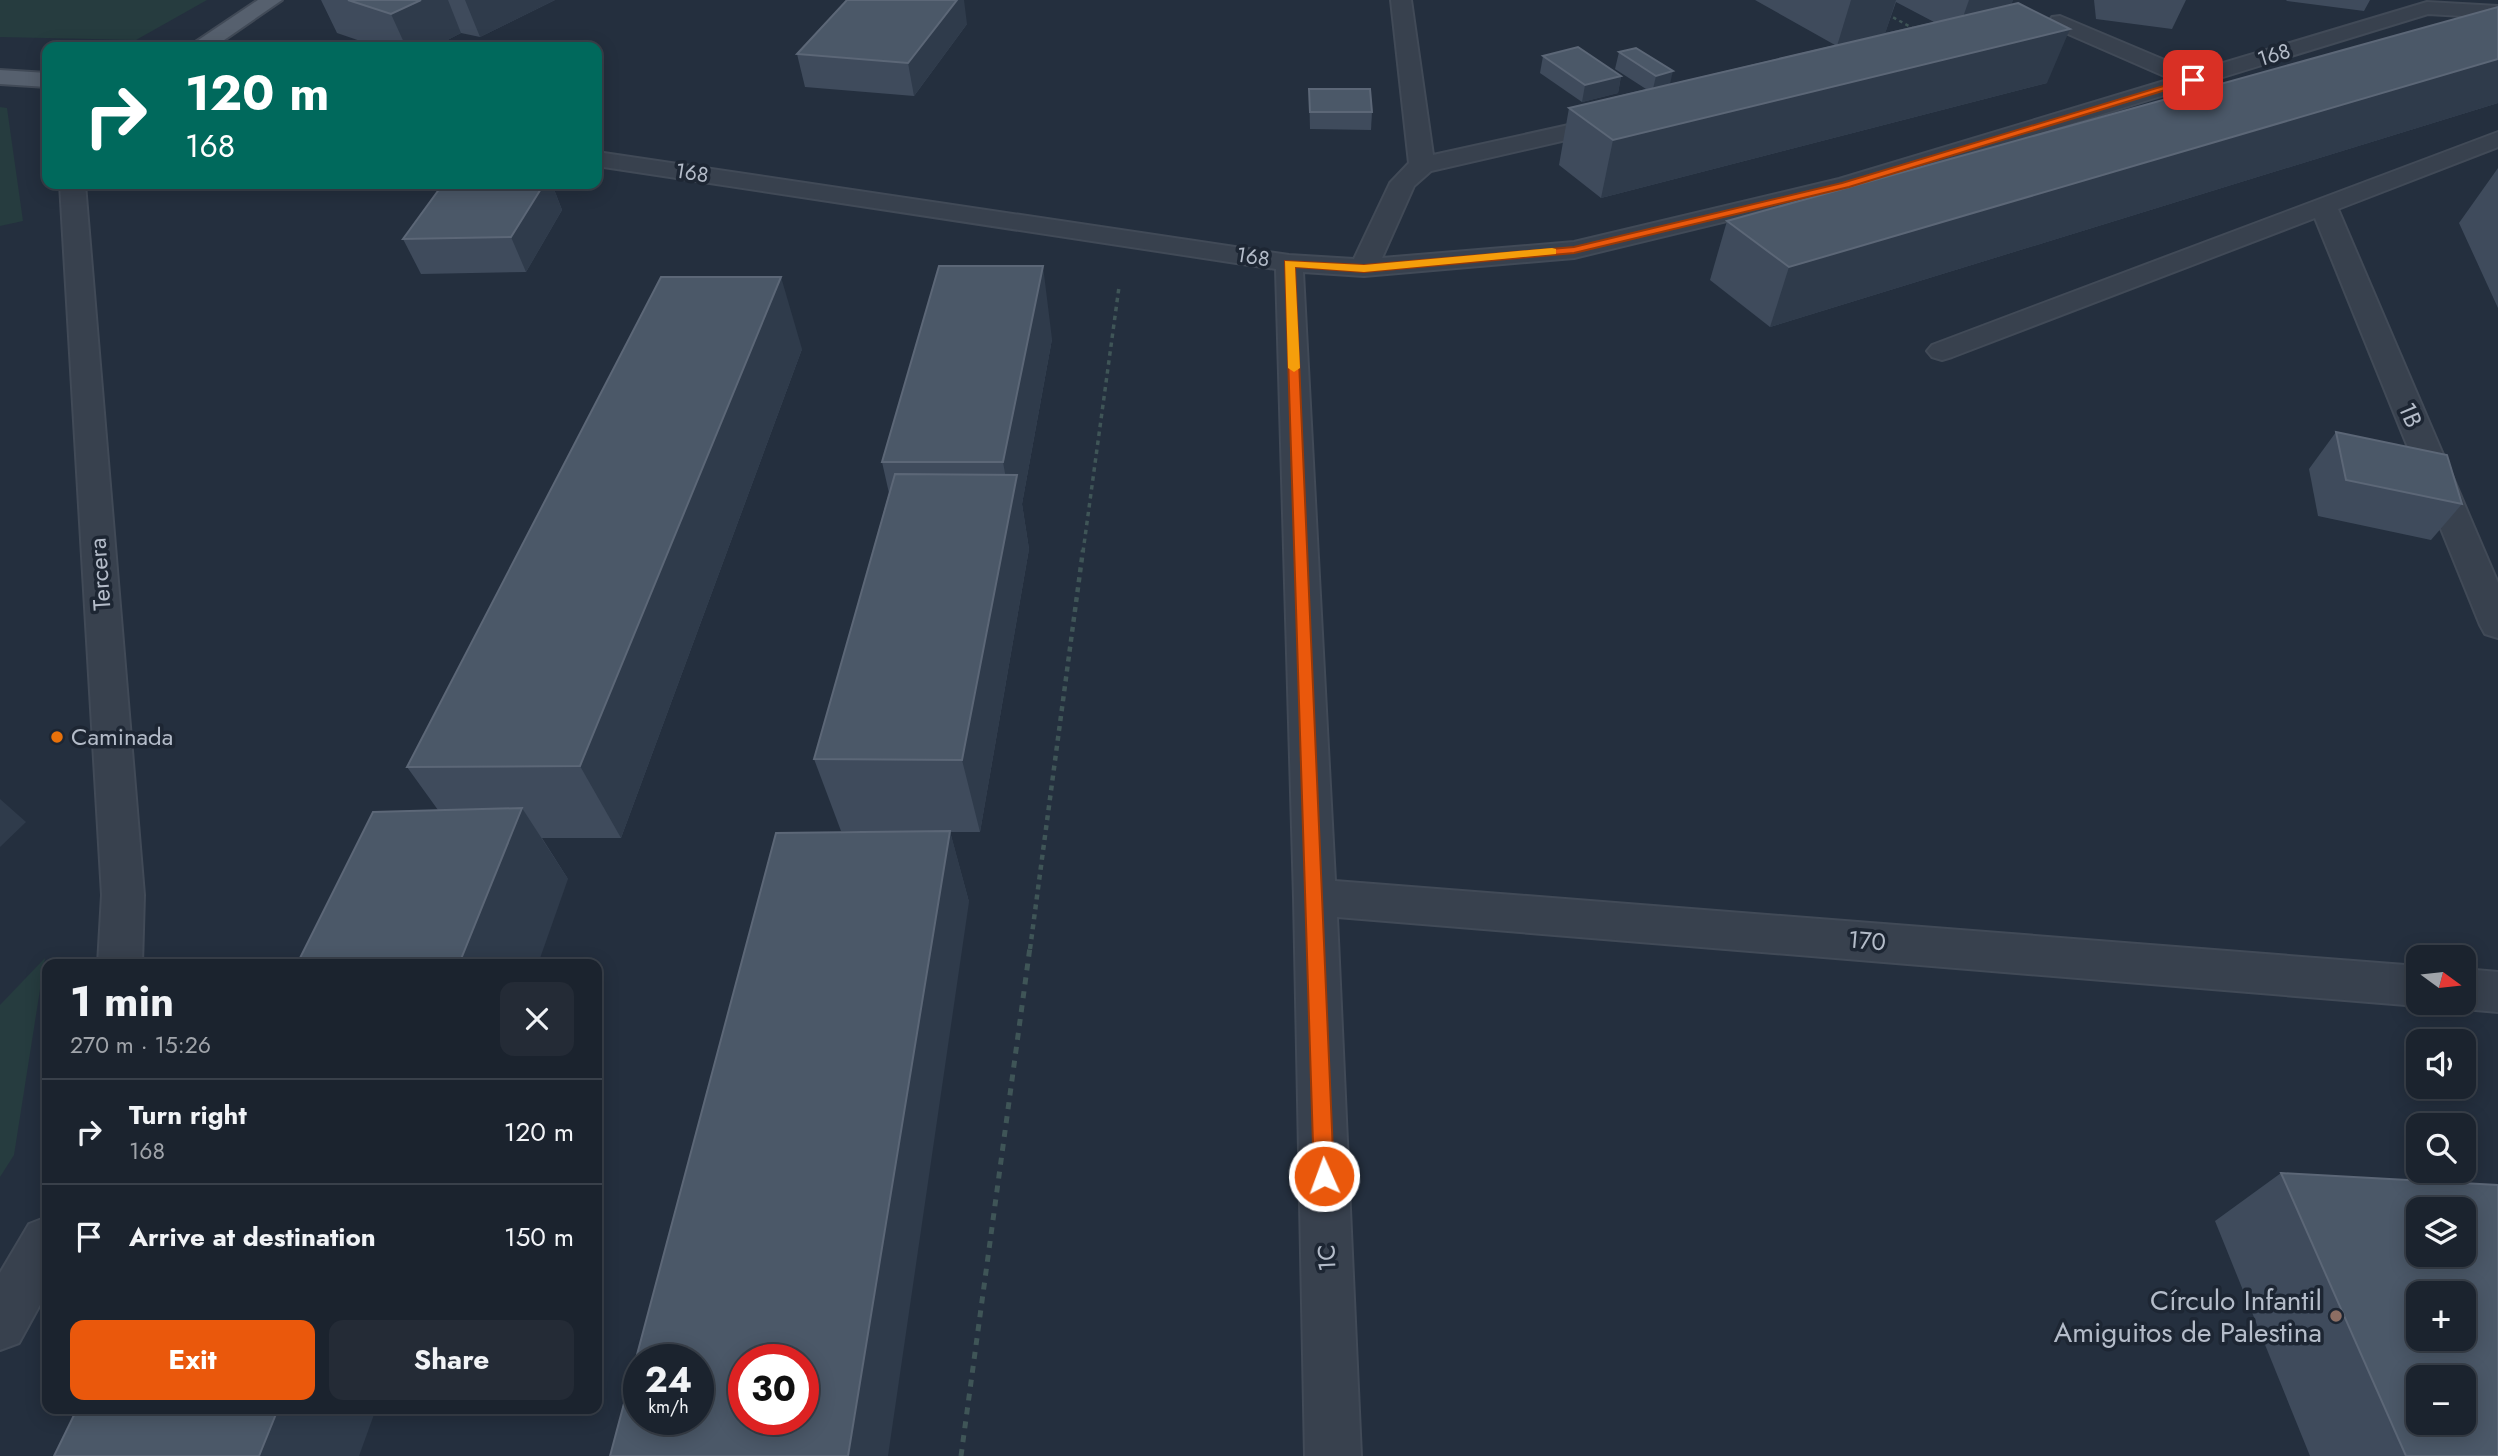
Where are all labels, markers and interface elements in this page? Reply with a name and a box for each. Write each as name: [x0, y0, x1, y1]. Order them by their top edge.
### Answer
street label: 168: [2254, 36, 2294, 74]
pin: [2163, 50, 2223, 110]
text: 120 m: [185, 58, 329, 128]
icon: arrive: [2174, 61, 2212, 99]
icon: right: [70, 70, 161, 161]
text: 168: [185, 123, 235, 169]
street label: 168: [673, 156, 711, 190]
street label: 168: [1234, 240, 1272, 274]
street label: 1B: [2390, 397, 2431, 433]
street label: Tercera: [80, 537, 119, 611]
place label: Caminada: [71, 719, 173, 754]
marker: Caminada: [49, 729, 65, 745]
street label: 170: [1847, 921, 1887, 960]
north arrow: [2406, 945, 2476, 1015]
map controls: [2406, 945, 2476, 1435]
text: 1 min: [70, 971, 174, 1032]
button: close: [500, 982, 574, 1056]
text: 270 m · 15:26: [70, 1028, 211, 1062]
button: sound: [2406, 1029, 2476, 1099]
text: Turn right: [129, 1096, 247, 1134]
icon: right: [70, 1113, 108, 1151]
text: 120 m: [504, 1113, 574, 1151]
button: search: [2406, 1113, 2476, 1183]
text: 168: [129, 1134, 165, 1168]
position arrow: [1287, 1139, 1361, 1213]
button: layers: [2406, 1197, 2476, 1267]
icon: arrive: [70, 1218, 108, 1256]
text: Arrive at destination: [129, 1218, 376, 1256]
text: 150 m: [504, 1218, 574, 1256]
street label: 1C: [1309, 1244, 1344, 1272]
place label: Círculo Infantil Amiguitos de Palestina: [2054, 1280, 2322, 1353]
button: +: [2406, 1281, 2476, 1351]
marker: Círculo Infantil Amiguitos de Palestina: [2328, 1308, 2344, 1324]
button: Exit: [70, 1320, 315, 1400]
button: Share: [329, 1320, 574, 1400]
speed limit sign: 30: [728, 1344, 819, 1435]
text: 24: [645, 1355, 692, 1405]
button: −: [2406, 1365, 2476, 1435]
text: km/h: [648, 1394, 689, 1420]

